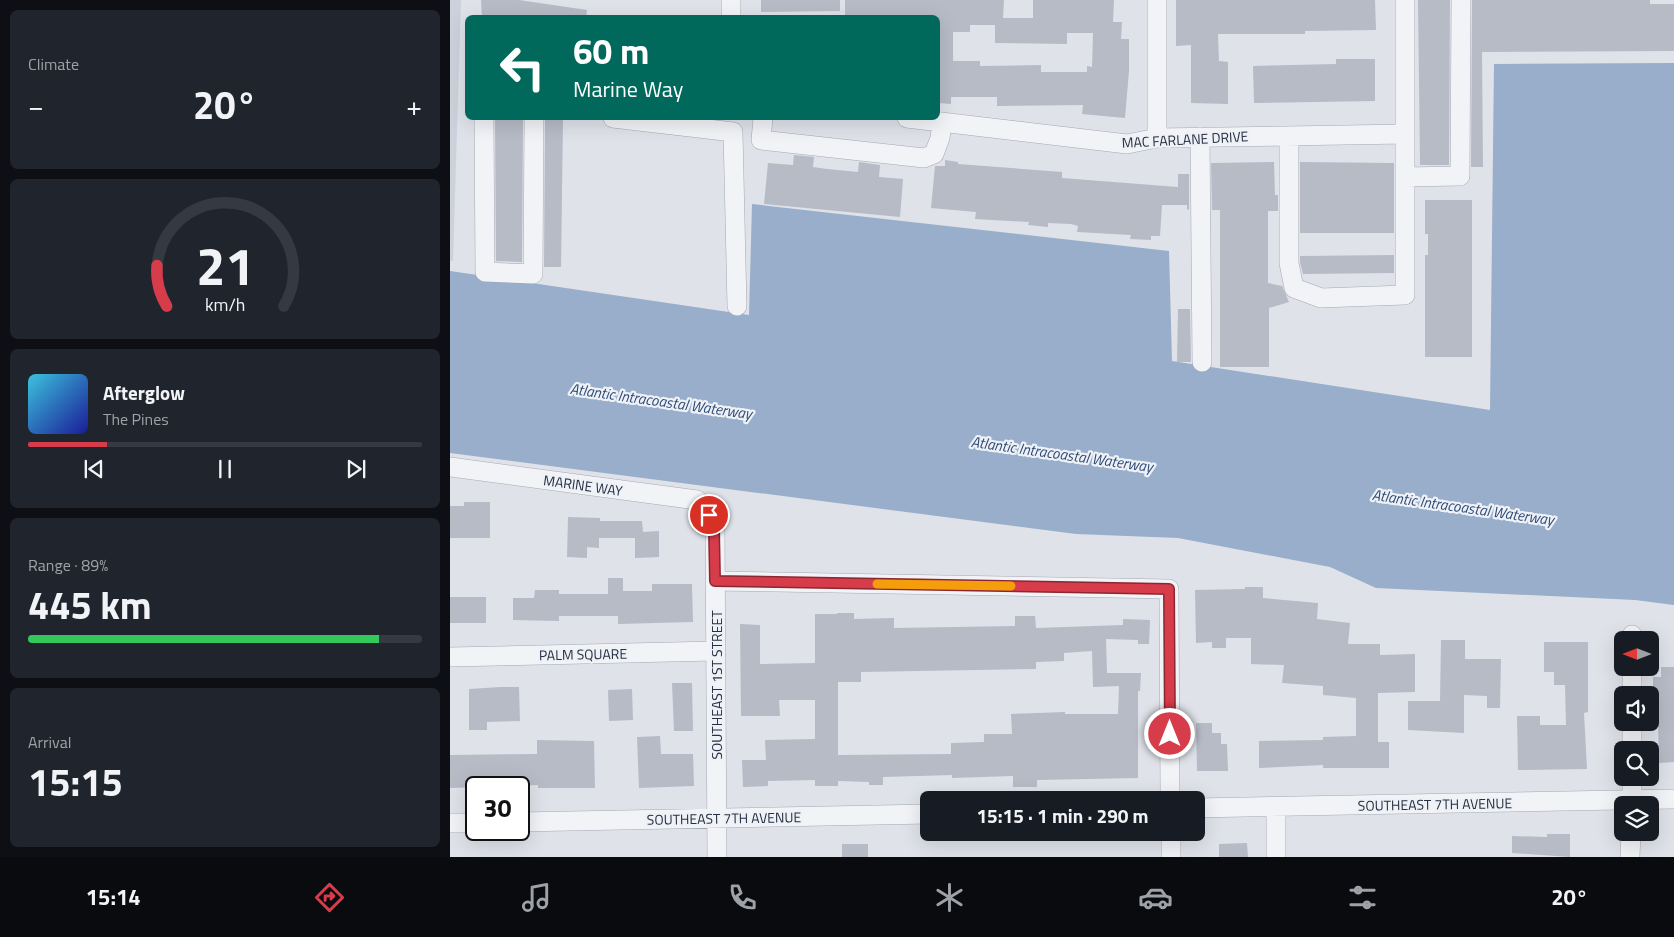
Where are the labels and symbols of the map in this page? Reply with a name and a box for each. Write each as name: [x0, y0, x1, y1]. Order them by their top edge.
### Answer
street label: MAC FARLANE DRIVE: [1121, 125, 1249, 153]
water label: Atlantic Intracoastal Waterway: [569, 377, 755, 425]
water label: Atlantic Intracoastal Waterway: [970, 430, 1156, 478]
street label: MARINE WAY: [542, 469, 624, 501]
water label: Atlantic Intracoastal Waterway: [1371, 483, 1557, 531]
pin: [688, 494, 730, 536]
street label: SOUTHEAST 1ST STREET: [706, 610, 727, 759]
north arrow: [1614, 631, 1659, 676]
street label: PALM SQUARE: [539, 643, 628, 665]
position arrow: [1143, 707, 1195, 759]
speed limit sign: 30: [465, 776, 530, 841]
street label: SOUTHEAST 7TH AVENUE: [1358, 792, 1513, 816]
street label: SOUTHEAST 7TH AVENUE: [647, 806, 802, 830]

